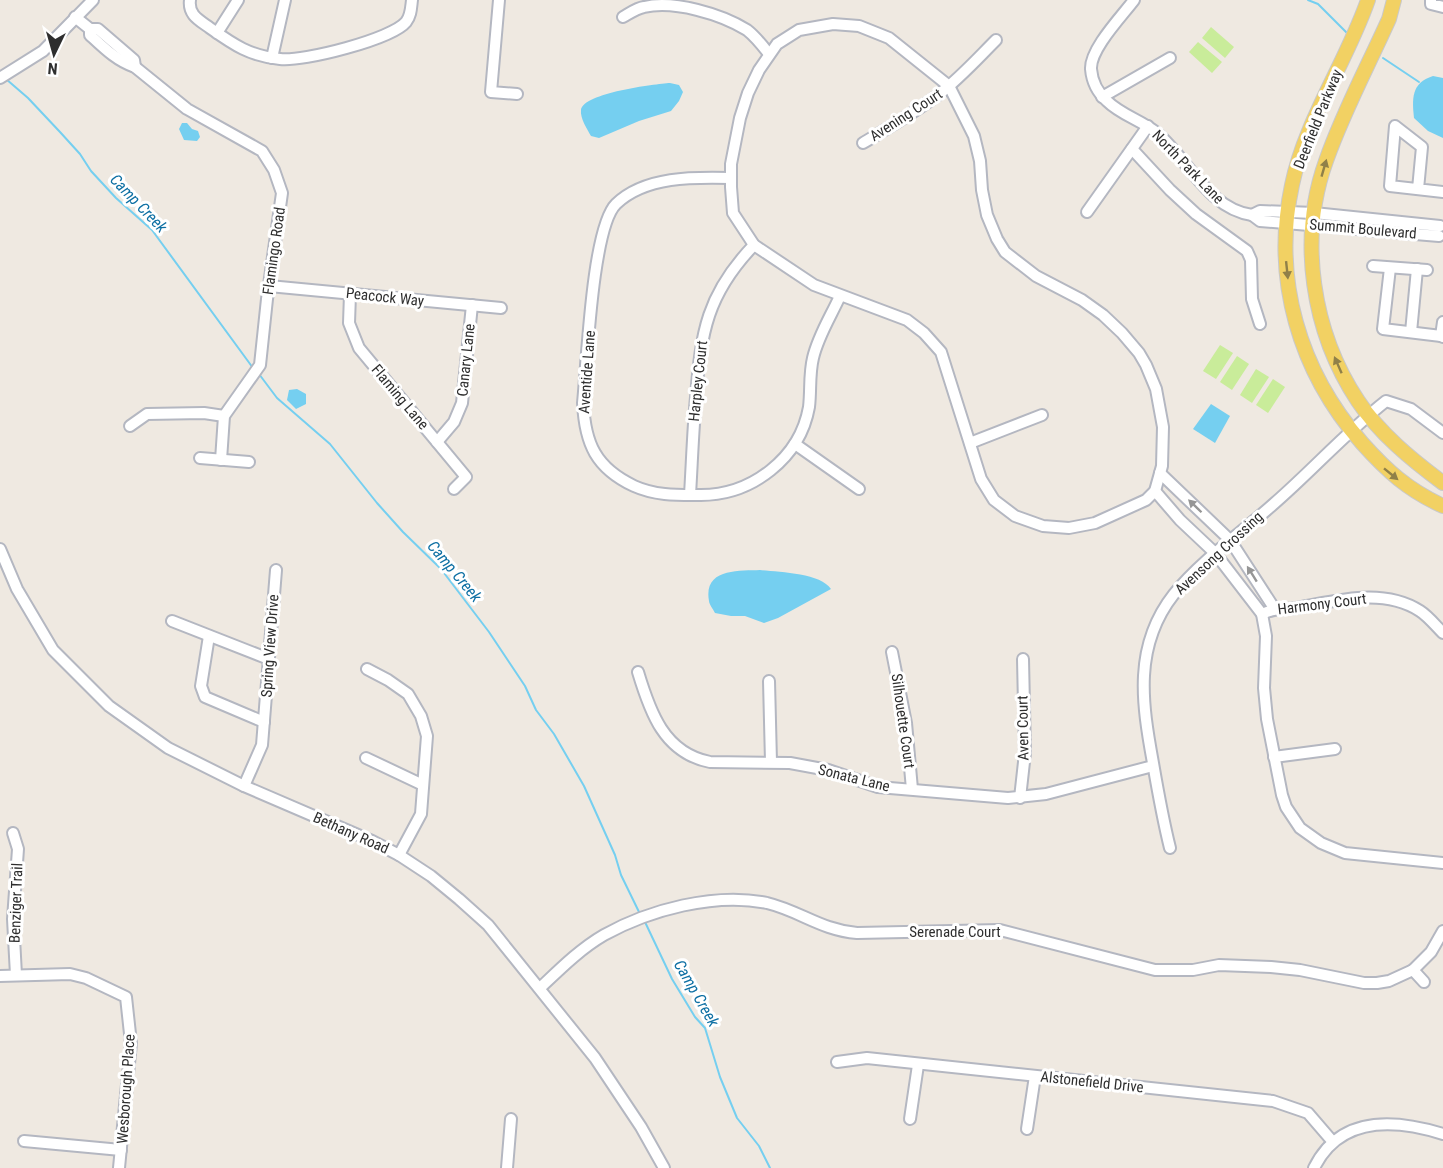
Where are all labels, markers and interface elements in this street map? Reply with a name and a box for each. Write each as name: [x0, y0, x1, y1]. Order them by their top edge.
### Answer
north arrow: [24, 24, 84, 84]
text: N: [47, 59, 58, 78]
street label: Deerfield Parkway: [1290, 67, 1346, 171]
street label: Avening Court: [866, 85, 946, 145]
street label: North Park Lane: [1148, 126, 1228, 208]
one-way arrow: [1320, 159, 1329, 177]
water label: Camp Creek: [106, 170, 172, 237]
street label: Flamingo Road: [259, 206, 289, 296]
street label: Summit Boulevard: [1309, 215, 1417, 243]
one-way arrow: [1282, 261, 1292, 280]
street label: Peacock Way: [345, 284, 425, 310]
street label: Canary Lane: [453, 323, 479, 397]
street label: Aventide Lane: [575, 330, 599, 414]
street label: Harpley Court: [685, 340, 711, 422]
one-way arrow: [1333, 356, 1342, 374]
street label: Flaming Lane: [368, 361, 432, 433]
one-way arrow: [1384, 467, 1399, 479]
one-way arrow: [1188, 500, 1203, 513]
street label: Avensong Crossing: [1171, 508, 1267, 598]
water label: Camp Creek: [424, 537, 486, 607]
one-way arrow: [1246, 566, 1257, 582]
street label: Harmony Court: [1276, 590, 1368, 618]
street label: Spring View Drive: [257, 594, 283, 698]
street label: Silhouette Court: [887, 672, 919, 770]
street label: Aven Court: [1013, 695, 1033, 761]
street label: Sonata Lane: [816, 760, 892, 796]
street label: Bethany Road: [310, 808, 392, 858]
street label: Benziger Trail: [6, 863, 26, 943]
street label: Serenade Court: [909, 923, 1001, 941]
water label: Camp Creek: [670, 956, 724, 1031]
street label: Wesborough Place: [113, 1033, 139, 1145]
street label: Alstonefield Drive: [1039, 1068, 1145, 1096]

